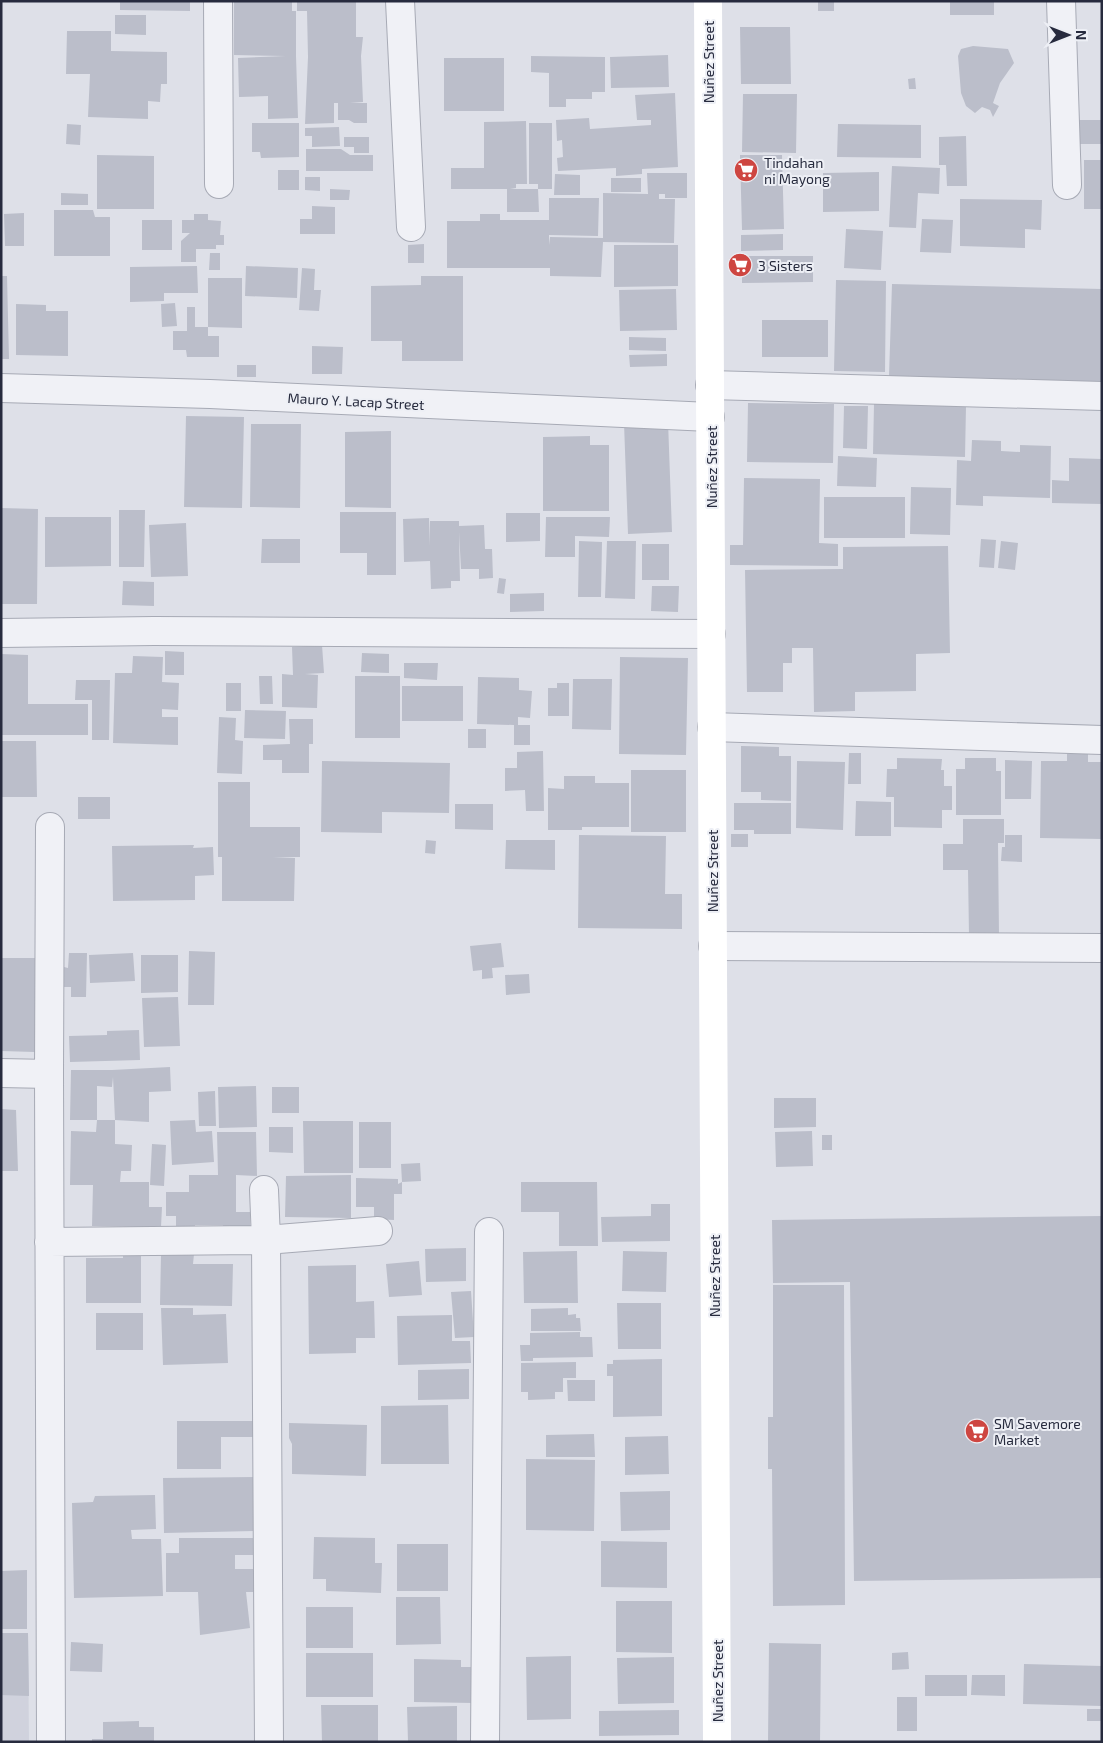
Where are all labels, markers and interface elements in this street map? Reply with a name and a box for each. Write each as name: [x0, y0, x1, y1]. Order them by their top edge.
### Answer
north arrow: [1043, 10, 1093, 60]
street label: Nuñez Street: [700, 21, 717, 103]
text: N: [1073, 30, 1090, 40]
place label: Tindahan ni Mayong: [764, 154, 830, 187]
supermarket icon: Tindahan ni Mayong: [733, 157, 759, 183]
supermarket icon: 3 Sisters: [727, 252, 753, 278]
place label: 3 Sisters: [758, 257, 813, 274]
street label: Mauro Y. Lacap Street: [287, 389, 425, 413]
street label: Nuñez Street: [703, 426, 720, 508]
street label: Nuñez Street: [704, 830, 721, 912]
street label: Nuñez Street: [706, 1235, 723, 1317]
place label: SM Savemore Market: [994, 1415, 1081, 1448]
supermarket icon: SM Savemore Market: [964, 1418, 990, 1444]
street label: Nuñez Street: [709, 1640, 726, 1722]

